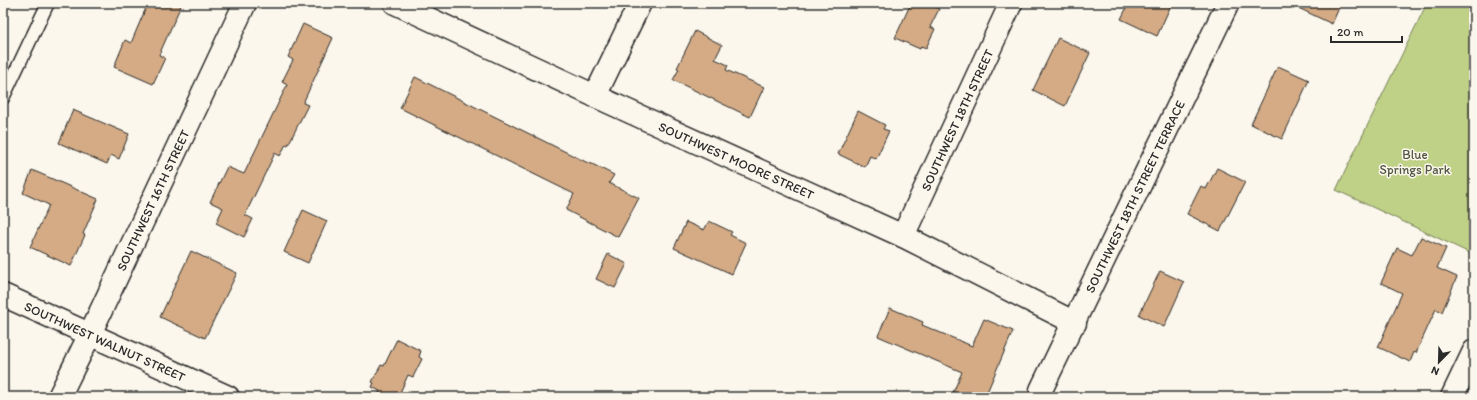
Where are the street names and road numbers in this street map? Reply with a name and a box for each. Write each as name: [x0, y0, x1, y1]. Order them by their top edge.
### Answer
street label: SOUTHWEST 18TH STREET: [918, 46, 997, 193]
street label: SOUTHWEST 18TH STREET TERRACE: [1082, 98, 1188, 295]
street label: SOUTHWEST MOORE STREET: [656, 119, 817, 203]
street label: SOUTHWEST 16TH STREET: [114, 127, 193, 273]
street label: SOUTHWEST WALNUT STREET: [22, 299, 188, 385]

